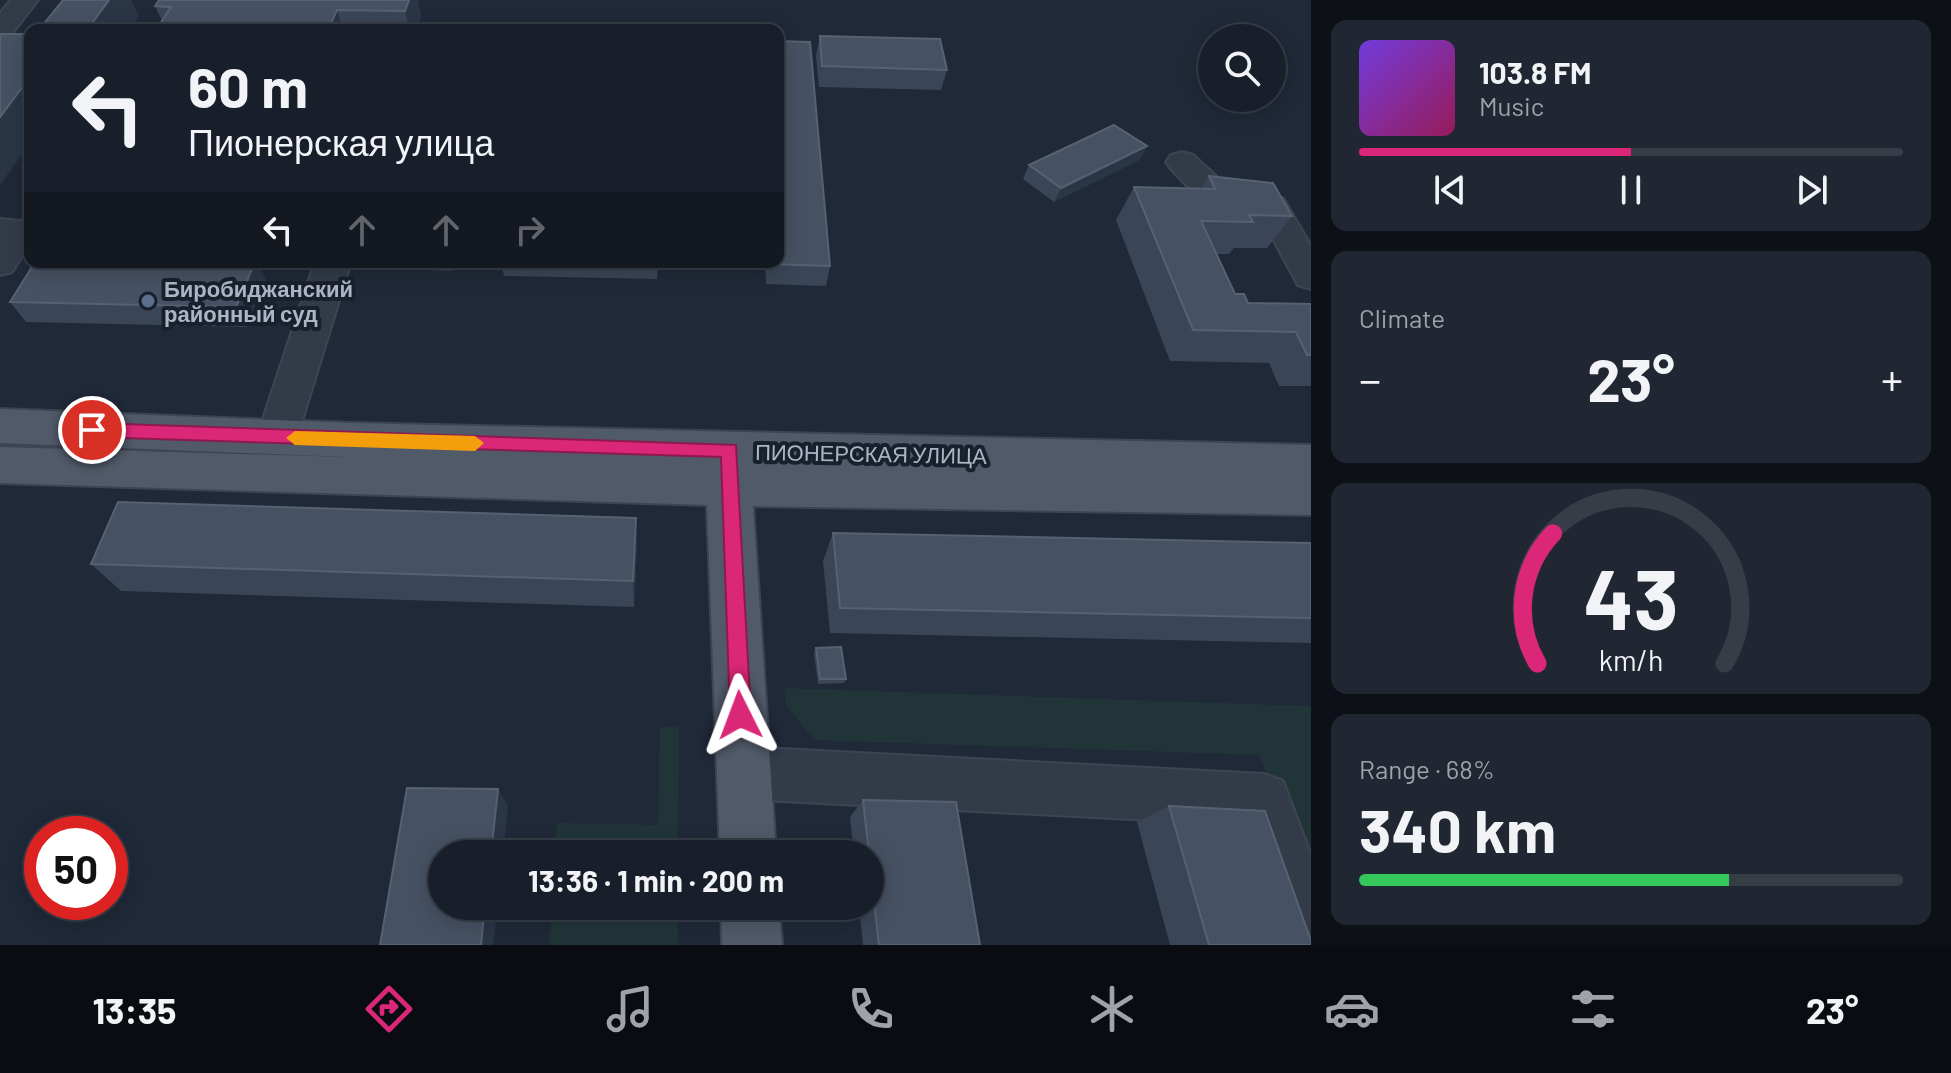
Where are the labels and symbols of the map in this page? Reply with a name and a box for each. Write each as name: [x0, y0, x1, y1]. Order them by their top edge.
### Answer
place label: Биробиджанский районный суд: [164, 275, 353, 327]
marker: Биробиджанский районный суд: [139, 292, 157, 310]
pin: [58, 396, 126, 464]
street label: ПИОНЕРСКАЯ УЛИЦА: [755, 438, 987, 469]
position arrow: [698, 673, 782, 757]
speed limit sign: 50: [24, 816, 128, 920]

